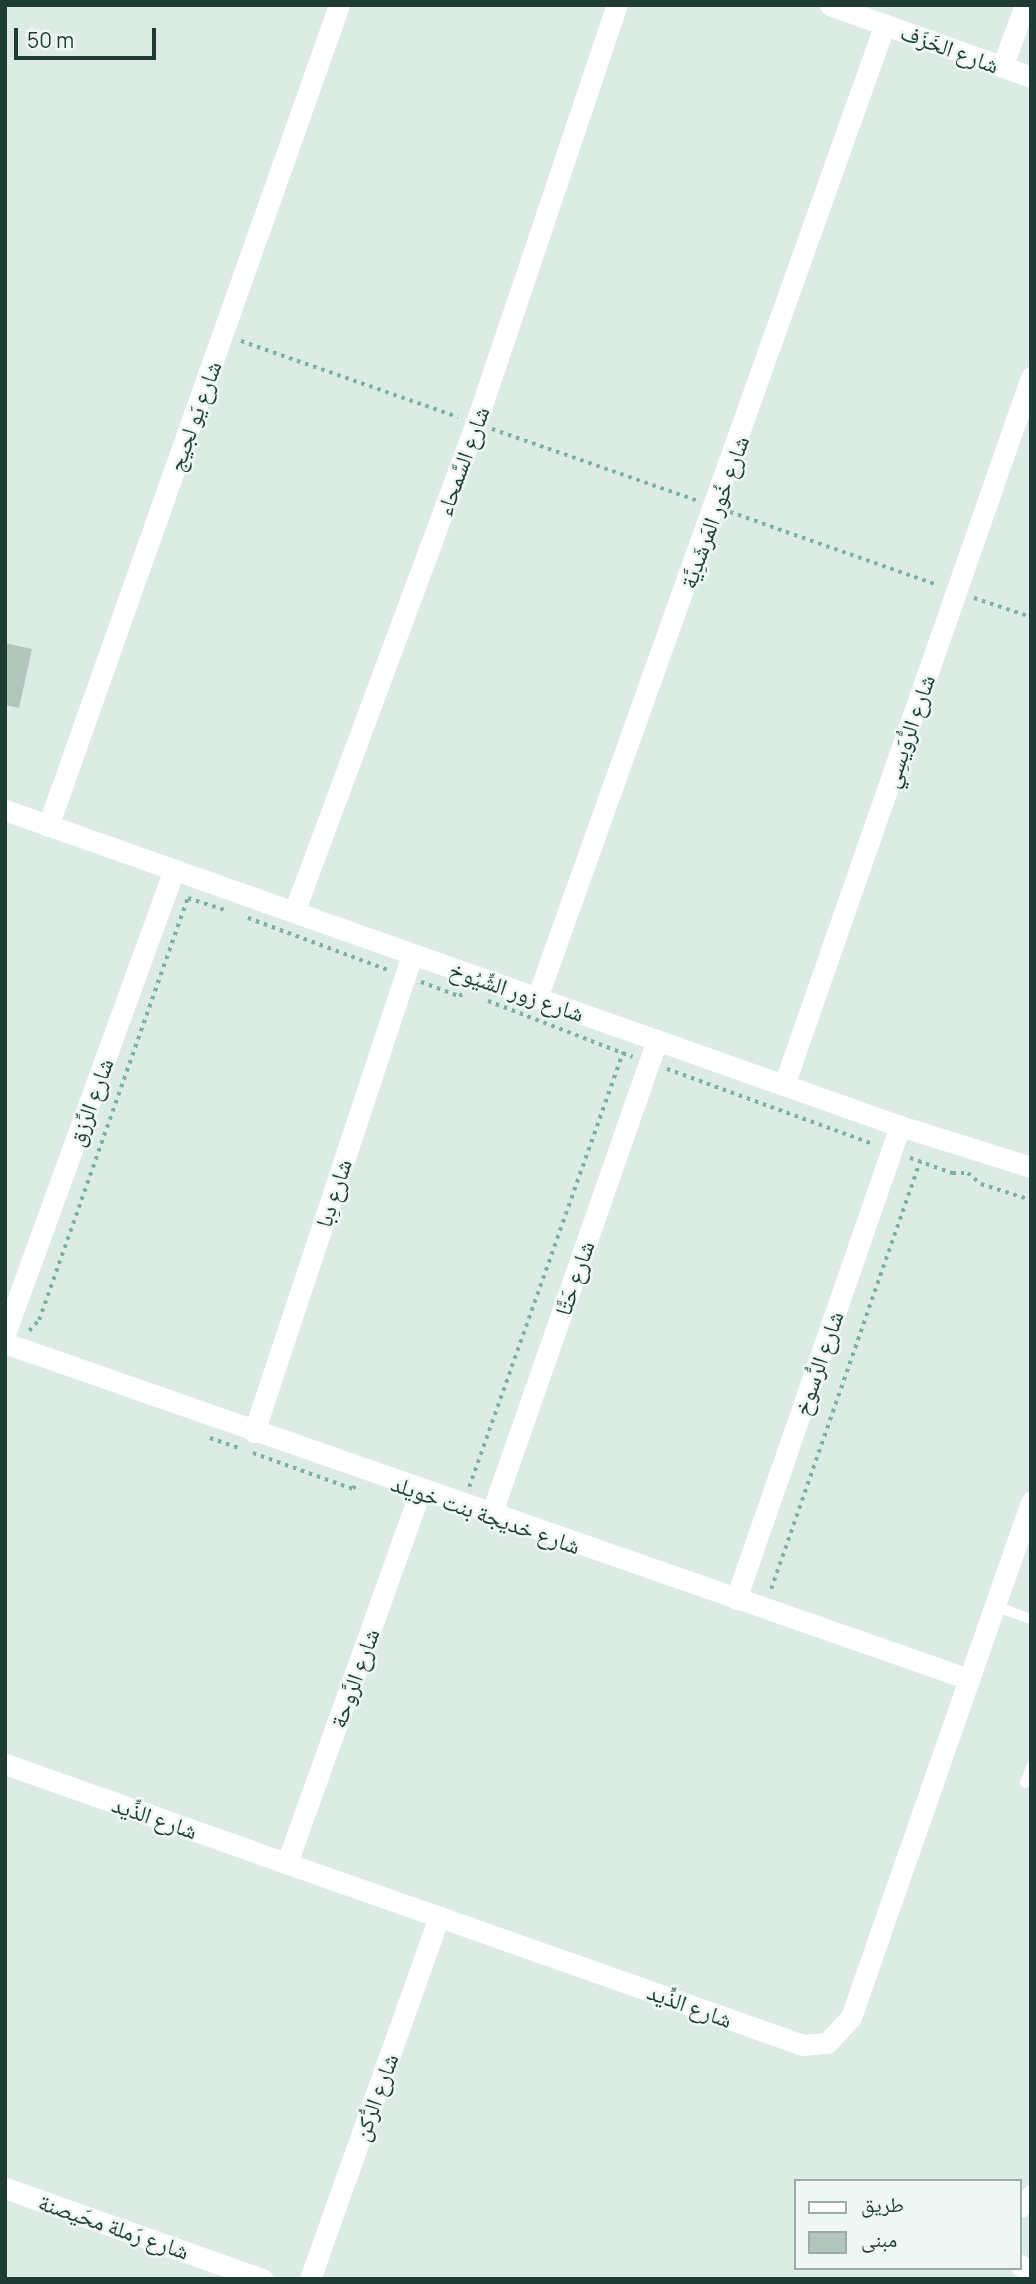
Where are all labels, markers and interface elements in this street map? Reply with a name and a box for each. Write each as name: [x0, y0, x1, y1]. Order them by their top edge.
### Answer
scale bar: [18, 14, 159, 58]
street label: شارع الخَزَف: [897, 17, 1003, 79]
text: 50 m: [27, 26, 74, 54]
street label: شارع يَو لجيج: [161, 357, 227, 475]
street label: شارع السَّمحاء: [429, 402, 495, 520]
street label: شارع خُور المَرشَدِيَّة: [674, 432, 754, 592]
street label: شارع الرُّوَيسِي: [876, 671, 940, 791]
street label: شارع زور الشِّيُوخ: [446, 955, 588, 1027]
street label: شارع الرِّزق: [61, 1054, 119, 1150]
street label: شارع دِبا: [309, 1155, 357, 1231]
street label: شارع حَتَّا: [548, 1237, 600, 1319]
street label: شارع الرُّسوخ: [787, 1307, 849, 1419]
street label: شارع خديجة بنت خويلد: [388, 1469, 584, 1559]
street label: شارع الرَّوحة: [323, 1625, 385, 1731]
street label: شارع الذِّيد: [109, 1790, 201, 1844]
street label: شارع الذِّيد: [644, 1977, 736, 2033]
street label: شارع الرُّكن: [346, 2050, 404, 2144]
legend: [794, 2179, 1022, 2270]
street label: شارع رَملة محَيصنة: [35, 2187, 193, 2265]
text: طريق: [861, 2190, 904, 2218]
text: مبنى: [861, 2225, 897, 2253]

